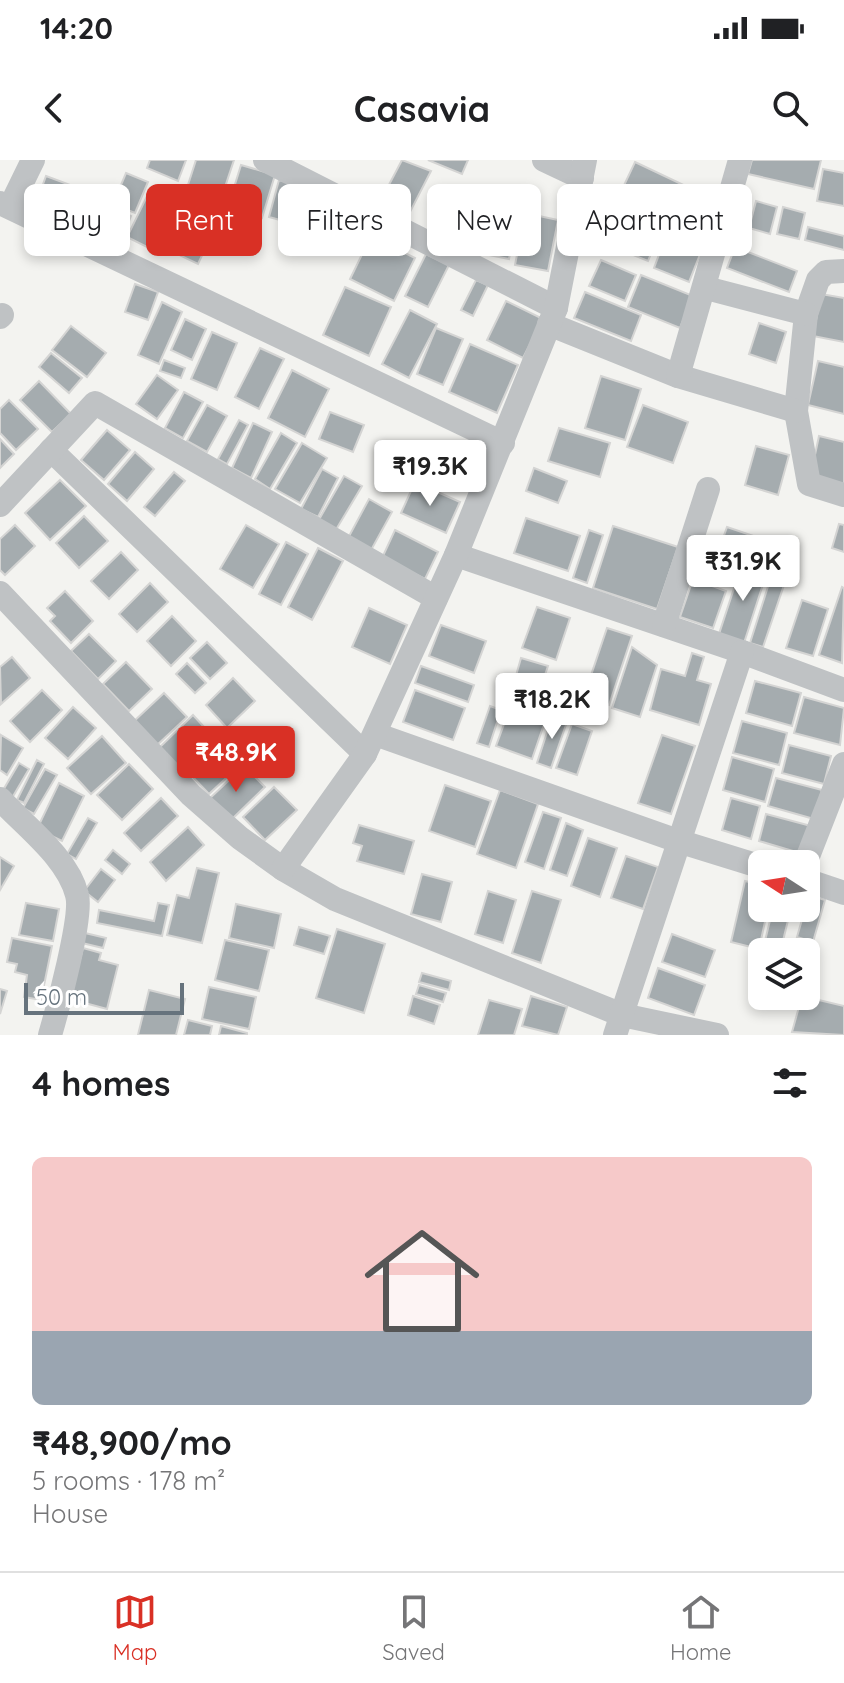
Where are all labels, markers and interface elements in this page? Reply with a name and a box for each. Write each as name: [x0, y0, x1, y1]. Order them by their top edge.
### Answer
text: 14:20: [40, 9, 113, 47]
icon: back: [32, 86, 76, 130]
text: Casavia: [354, 86, 490, 131]
icon: search: [768, 86, 812, 130]
chip: Buy: [24, 184, 130, 256]
chip: Rent: [146, 184, 262, 256]
chip: Filters: [278, 184, 411, 256]
chip: New: [427, 184, 541, 256]
chip: Apartment: [557, 184, 752, 256]
pin: ₹19.3K: [365, 440, 495, 508]
text: ₹19.3K: [392, 449, 468, 482]
pin: ₹31.9K: [678, 535, 808, 603]
text: ₹31.9K: [705, 544, 781, 577]
pin: ₹18.2K: [487, 673, 617, 741]
text: ₹18.2K: [513, 682, 591, 715]
pin: ₹48.9K: [171, 726, 301, 794]
text: ₹48.9K: [195, 735, 277, 768]
north arrow: [748, 850, 820, 922]
map controls: [748, 850, 820, 1010]
button: layers: [748, 938, 820, 1010]
scale bar: [24, 979, 184, 1015]
text: 50 m: [36, 983, 87, 1011]
icon: filters: [768, 1061, 812, 1105]
text: 4 homes: [32, 1062, 170, 1105]
icon: home: [350, 1209, 494, 1353]
text: ₹48,900/mo: [32, 1421, 232, 1464]
text: 5 rooms · 178 m²: [32, 1464, 225, 1497]
text: House: [32, 1497, 108, 1530]
tab: Map: [112, 1590, 157, 1666]
tab: Saved: [382, 1590, 445, 1666]
tab: Home: [670, 1590, 732, 1666]

